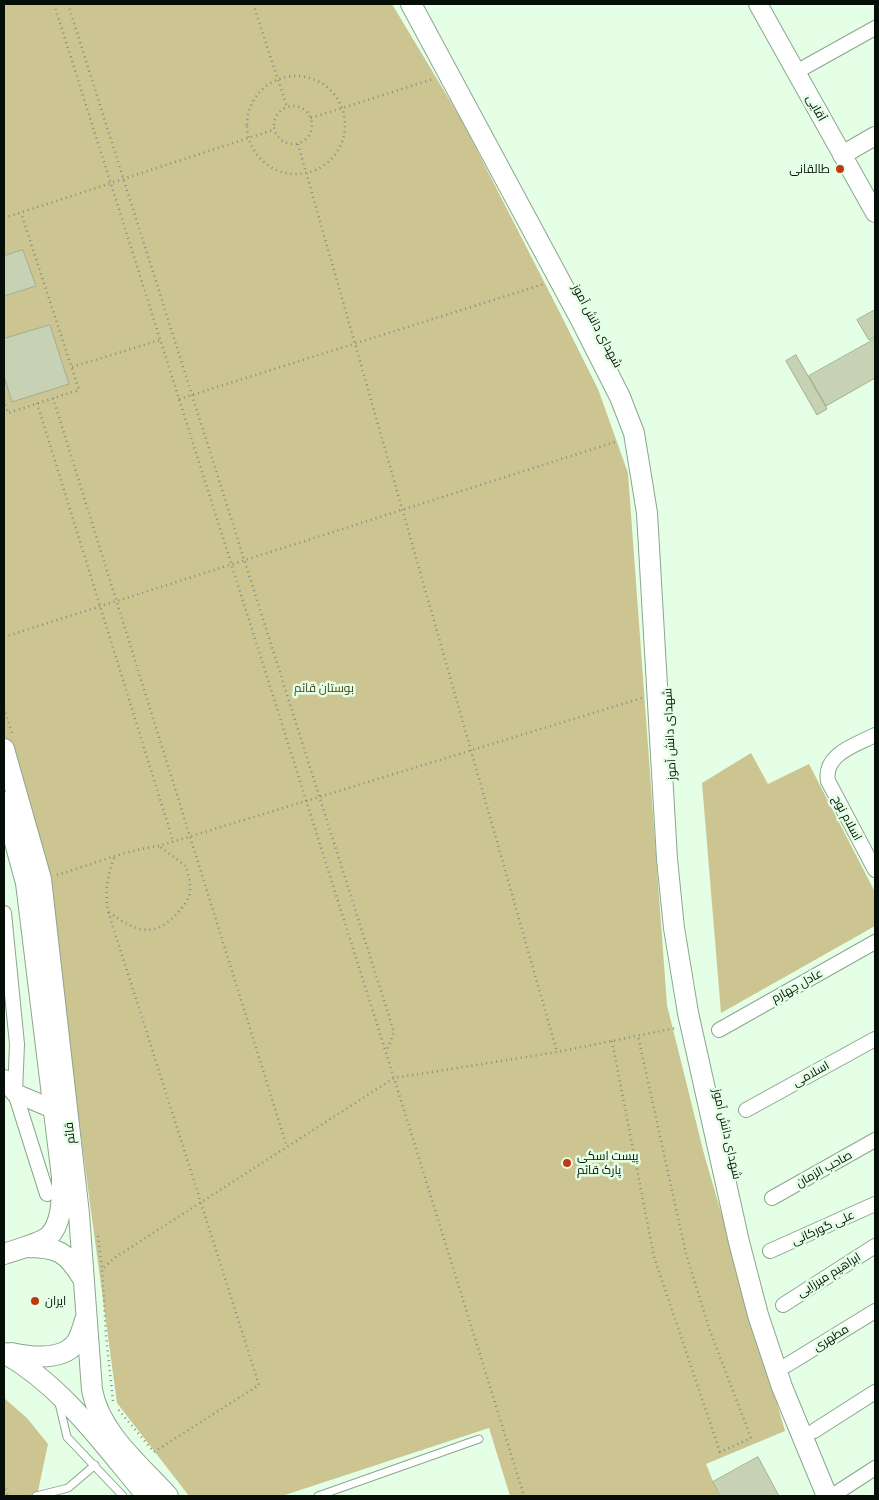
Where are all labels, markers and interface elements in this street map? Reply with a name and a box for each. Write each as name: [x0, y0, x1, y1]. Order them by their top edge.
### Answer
street label: آقایی: [803, 92, 829, 124]
place label: طالقانی: [789, 162, 830, 176]
marker: طالقانی: [834, 163, 846, 175]
street label: شهدای دانش آموز: [569, 282, 625, 370]
park label: بوستان قائم: [294, 681, 354, 695]
street label: شهدای دانش آموز: [660, 688, 680, 780]
street label: اسلام نوح: [829, 793, 865, 843]
street label: عادل چهارم: [769, 966, 825, 1006]
street label: اسلامی: [790, 1058, 832, 1090]
street label: شهدای دانش آموز: [710, 1087, 744, 1181]
street label: قائم: [62, 1121, 78, 1145]
street label: صاحب الزمان: [793, 1148, 855, 1190]
place label: پیست اسکی پارک قائم: [577, 1149, 638, 1177]
marker: پیست اسکی پارک قائم: [561, 1157, 573, 1169]
street label: علی گورکانی: [789, 1208, 857, 1248]
street label: ابراهیم میرزایی: [795, 1250, 863, 1300]
place label: ایران: [45, 1294, 66, 1308]
marker: ایران: [29, 1295, 41, 1307]
street label: مطهری: [811, 1322, 851, 1354]

